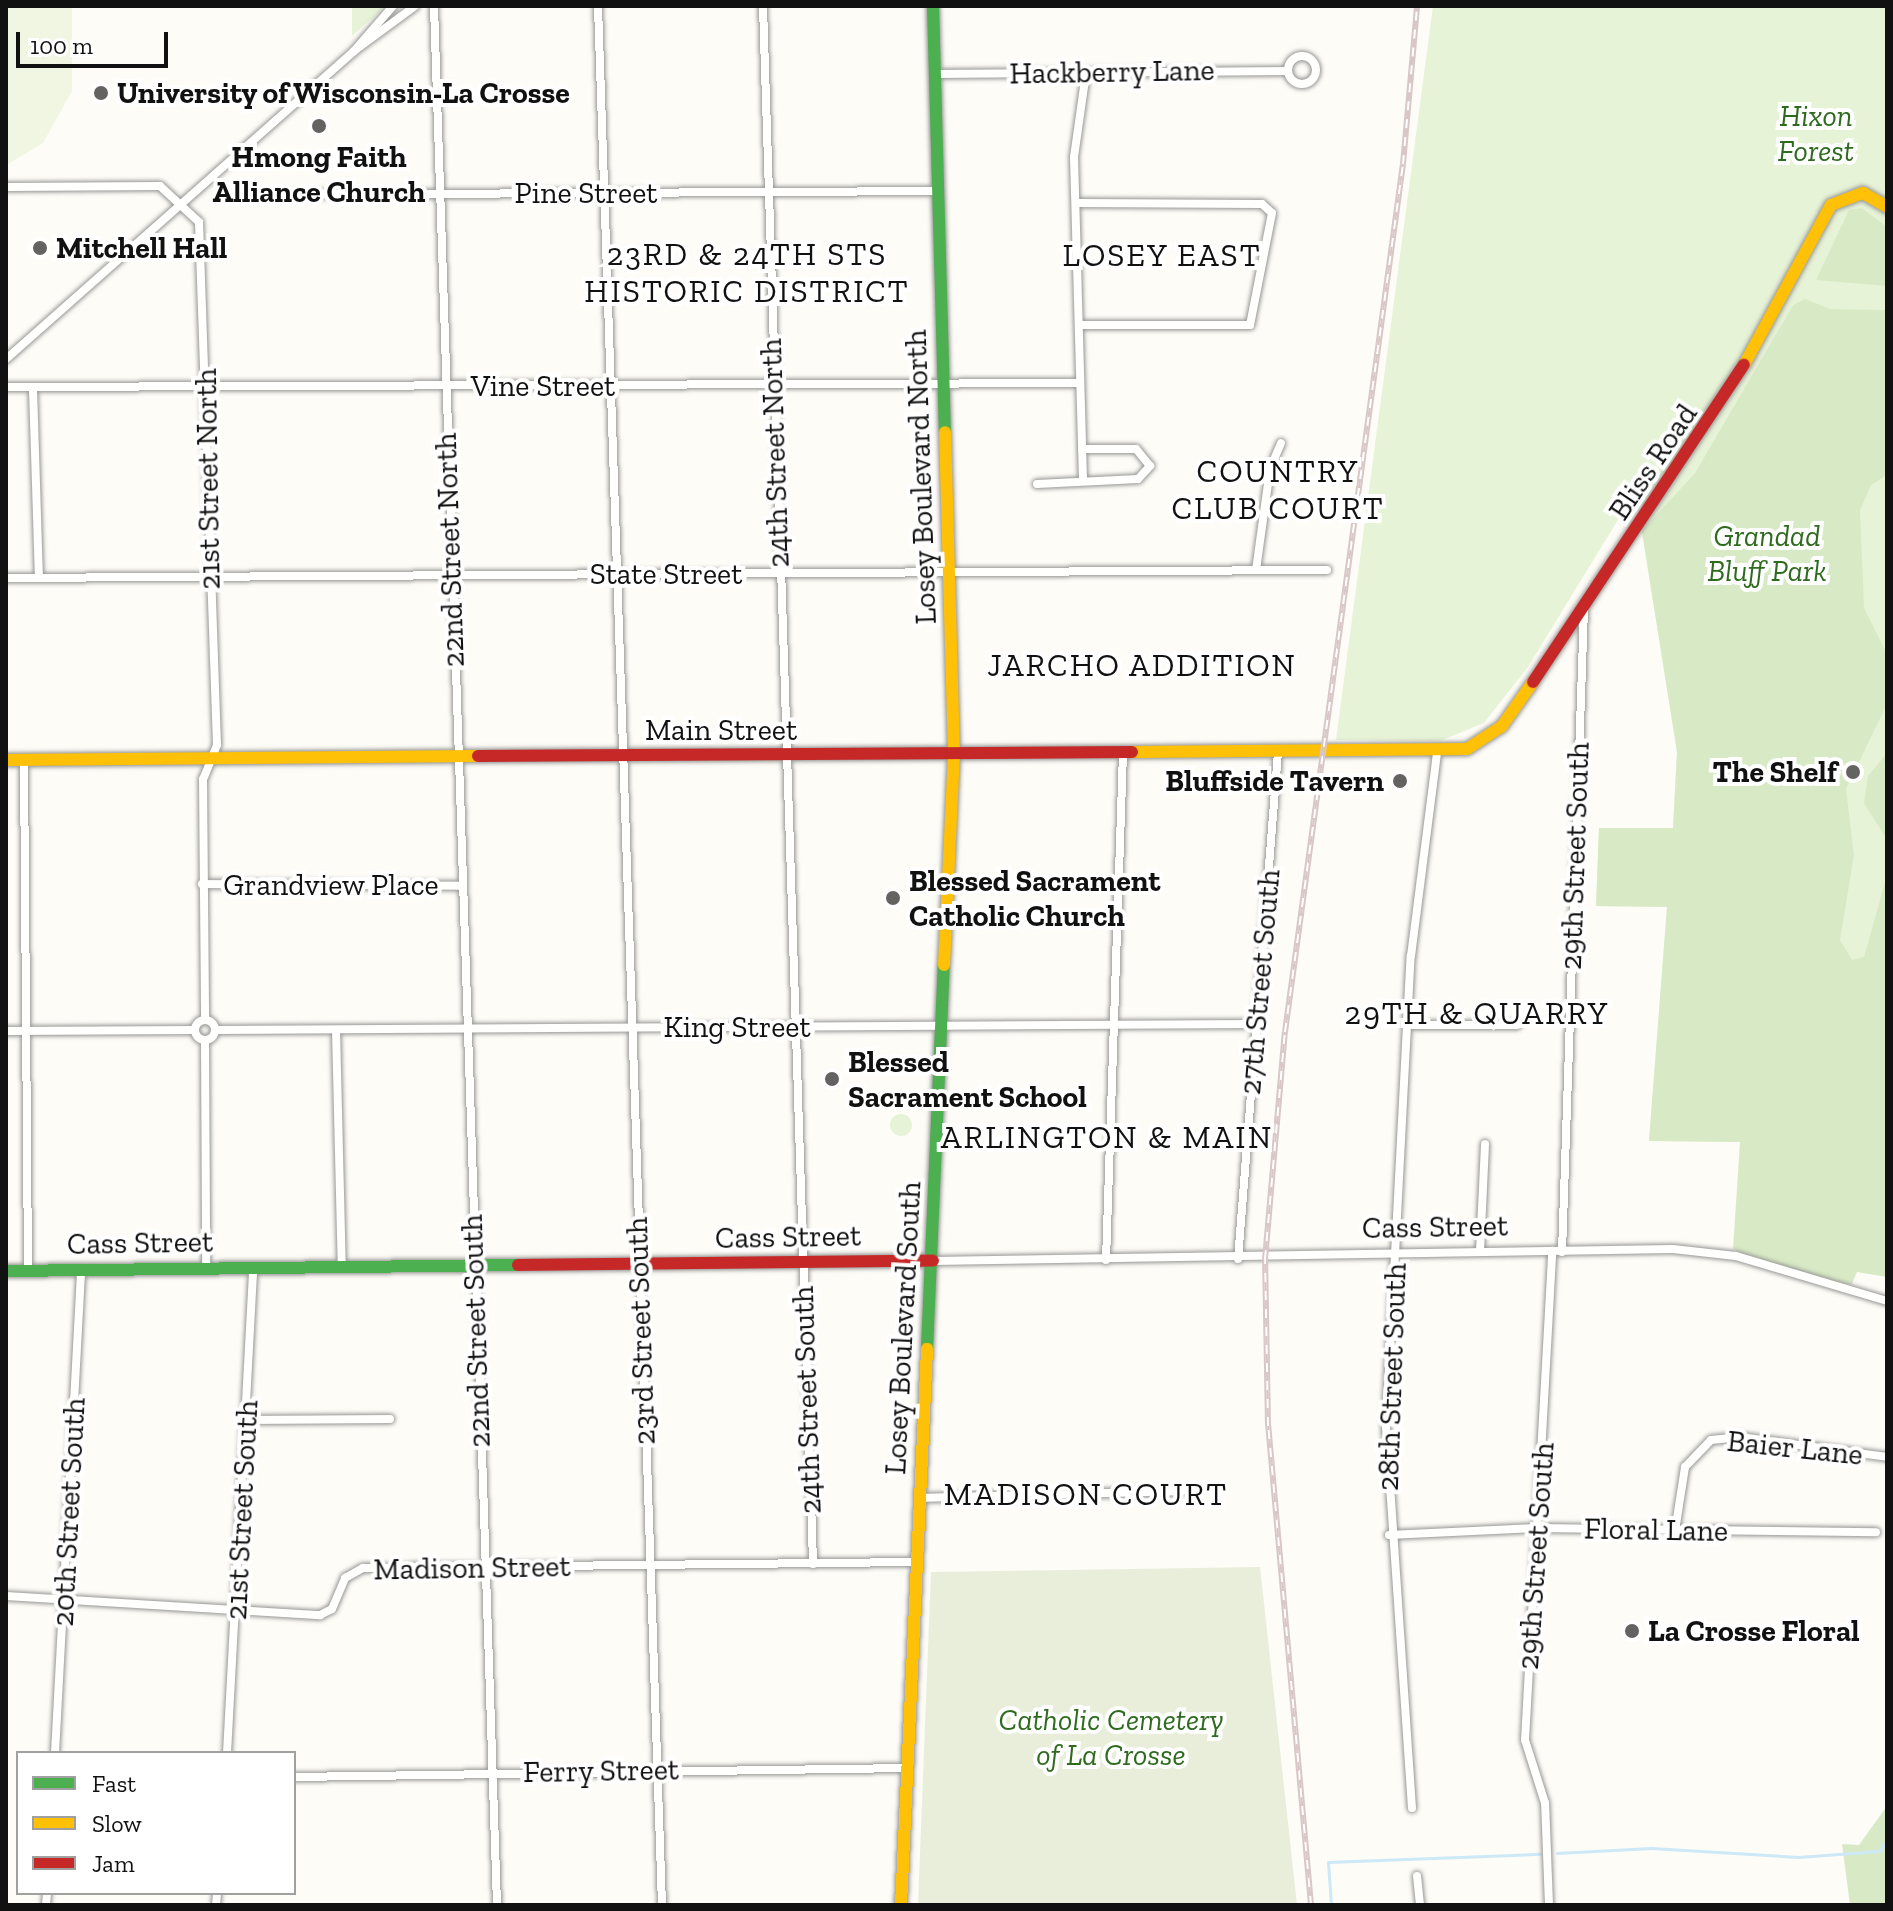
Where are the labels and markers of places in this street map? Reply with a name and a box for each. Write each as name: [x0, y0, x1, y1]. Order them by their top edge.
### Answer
place label: University of Wisconsin-La Crosse: [117, 75, 571, 111]
marker: University of Wisconsin-La Crosse: [92, 84, 110, 102]
marker: Hmong Faith Alliance Church: [310, 117, 328, 135]
place label: Hmong Faith Alliance Church: [213, 139, 425, 210]
place label: Mitchell Hall: [56, 230, 227, 266]
marker: Mitchell Hall: [31, 239, 49, 257]
place label: The Shelf: [1712, 754, 1837, 790]
place label: Bluffside Tavern: [1165, 763, 1384, 799]
marker: The Shelf: [1844, 763, 1862, 781]
marker: Bluffside Tavern: [1391, 772, 1409, 790]
place label: Blessed Sacrament Catholic Church: [909, 863, 1160, 934]
marker: Blessed Sacrament Catholic Church: [884, 889, 902, 907]
place label: Blessed Sacrament School: [848, 1044, 1087, 1114]
marker: Blessed Sacrament School: [823, 1070, 841, 1088]
place label: La Crosse Floral: [1648, 1613, 1860, 1649]
marker: La Crosse Floral: [1623, 1622, 1641, 1640]

